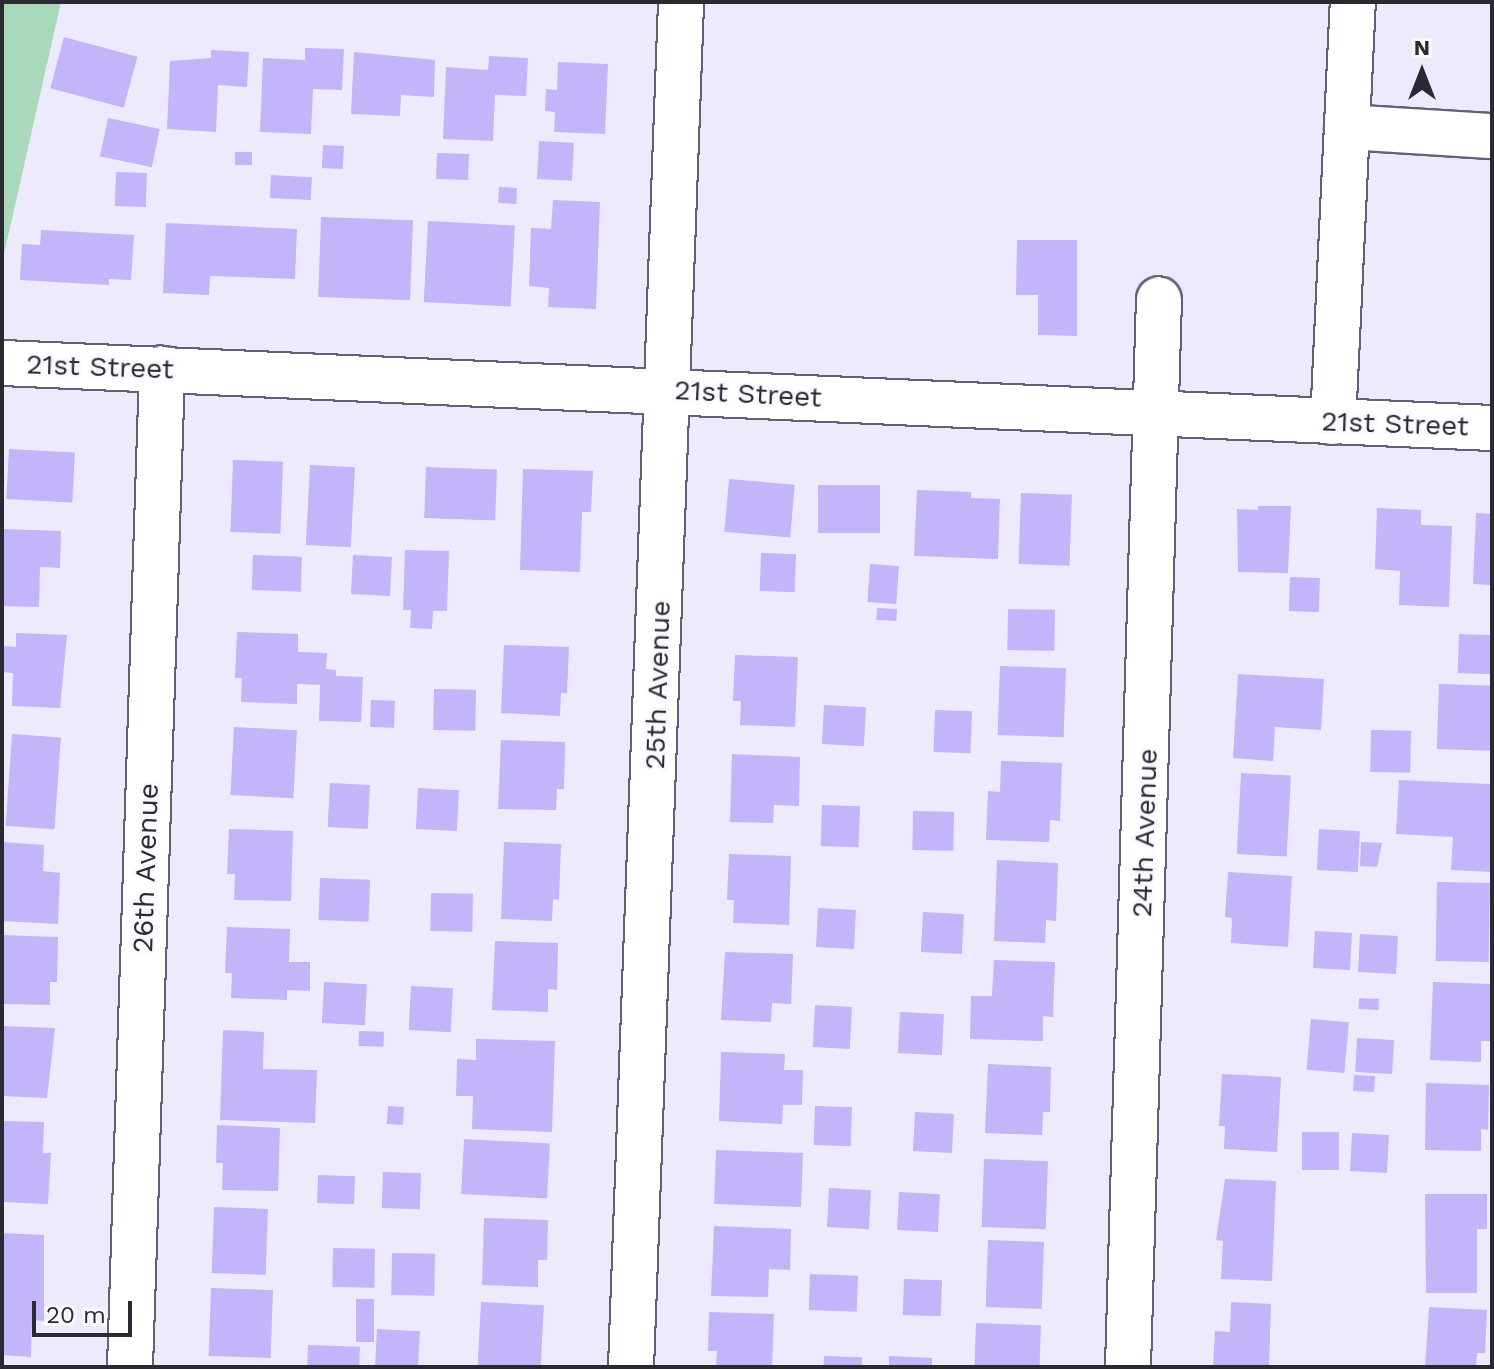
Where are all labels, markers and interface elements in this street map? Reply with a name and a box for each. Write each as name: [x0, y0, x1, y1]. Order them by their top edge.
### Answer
north arrow: [1382, 32, 1462, 112]
text: N: [1414, 35, 1430, 60]
street label: 21st Street: [26, 348, 174, 386]
street label: 21st Street: [673, 373, 823, 415]
street label: 21st Street: [1321, 405, 1469, 443]
street label: 25th Avenue: [638, 599, 678, 771]
street label: 24th Avenue: [1125, 747, 1165, 919]
street label: 26th Avenue: [126, 782, 166, 954]
scale bar: [36, 1285, 136, 1335]
text: 20 m: [46, 1301, 106, 1329]

